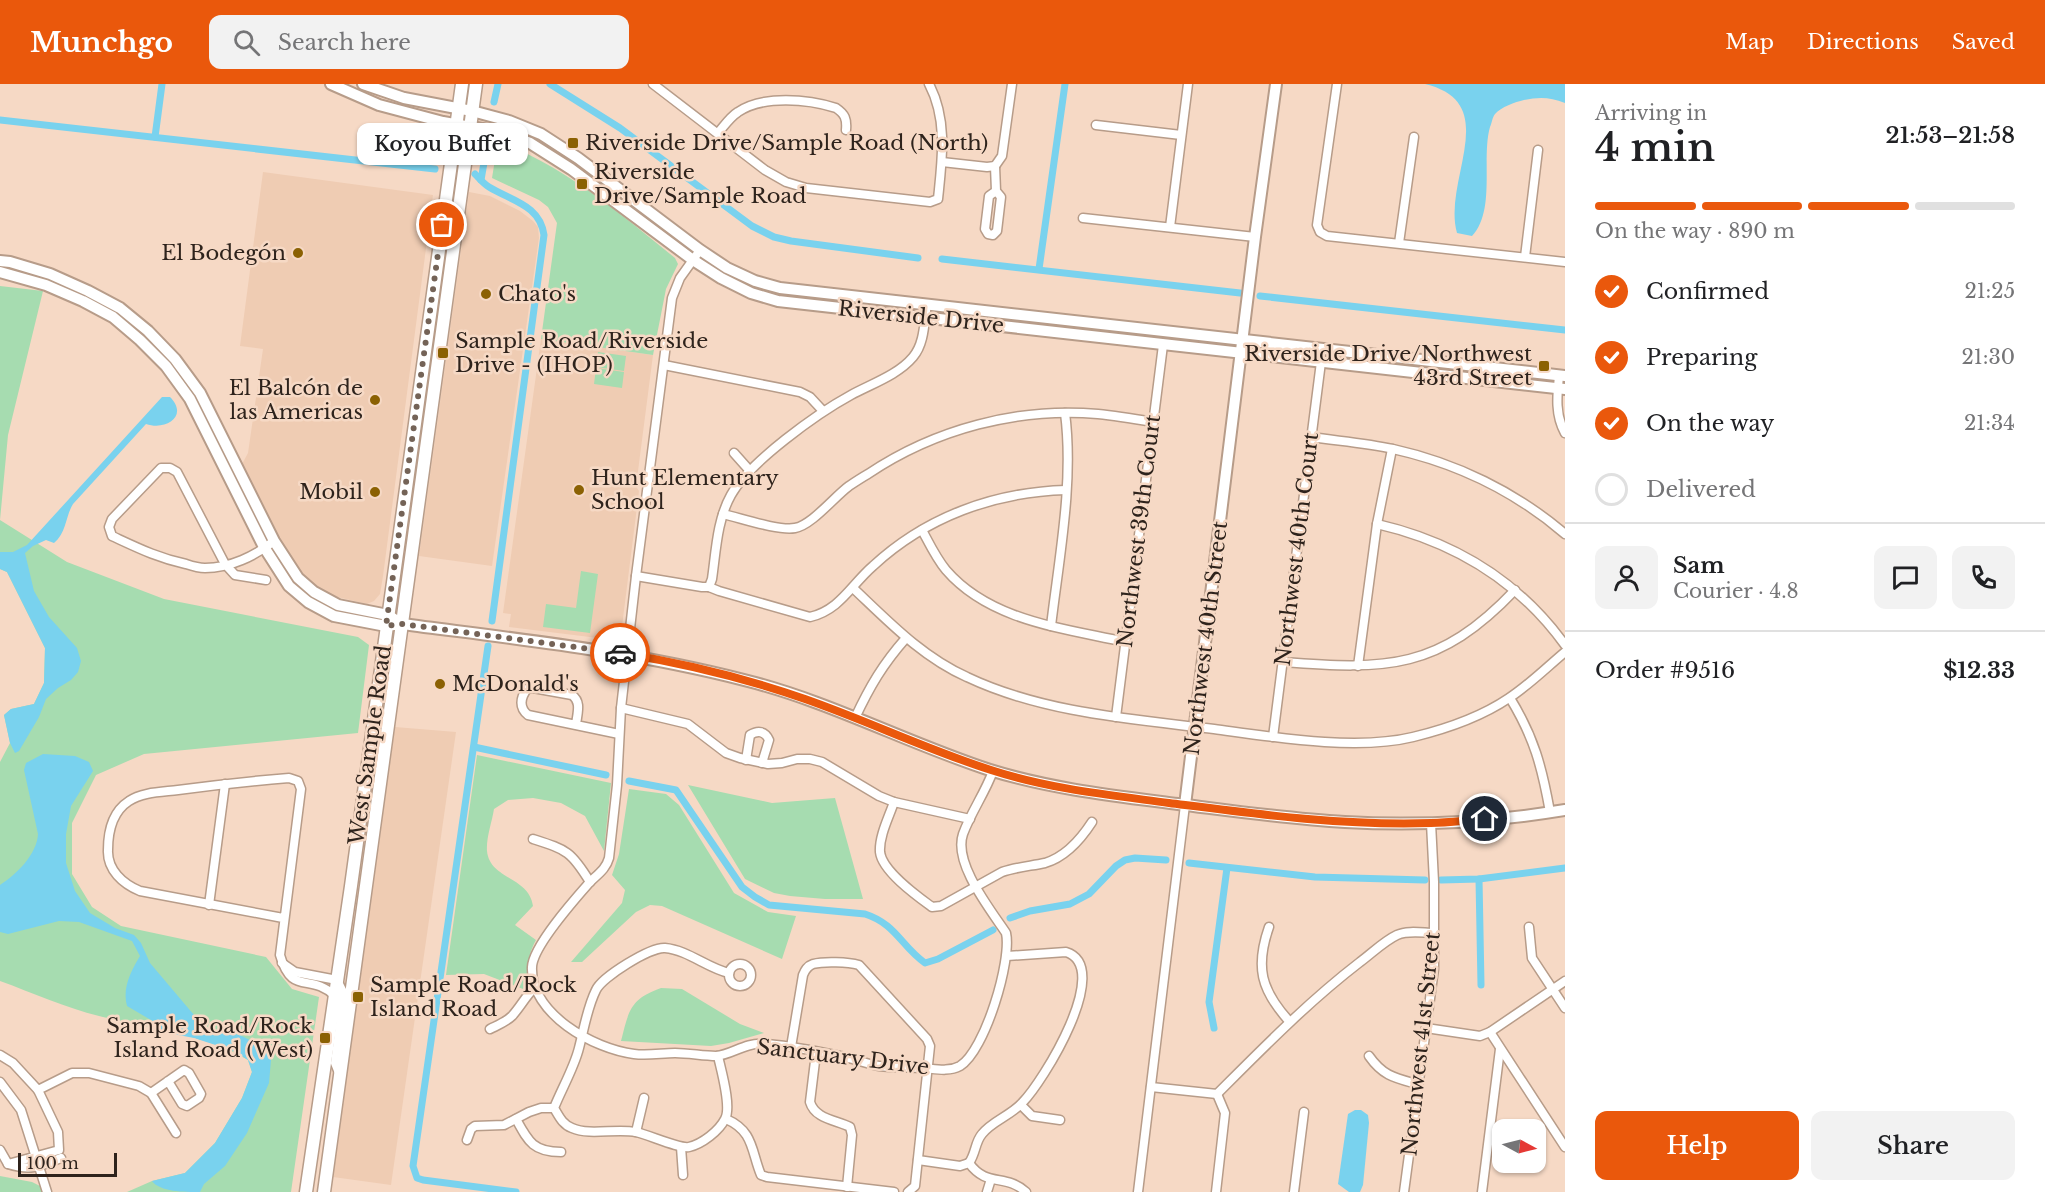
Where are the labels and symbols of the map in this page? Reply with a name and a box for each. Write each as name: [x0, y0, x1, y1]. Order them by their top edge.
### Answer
callout: Koyou Buffet: [356, 123, 528, 165]
place label: Riverside Drive/Sample Road (North): [585, 130, 988, 156]
marker: Riverside Drive/Sample Road (North): [566, 136, 580, 150]
place label: Riverside Drive/Sample Road: [594, 159, 806, 209]
marker: Riverside Drive/Sample Road: [575, 177, 589, 191]
pin: [416, 199, 467, 250]
place label: El Bodegón: [161, 240, 286, 266]
marker: El Bodegón: [291, 246, 305, 260]
place label: Chato's: [498, 281, 576, 307]
marker: Chato's: [479, 287, 493, 301]
street label: Riverside Drive: [837, 295, 1005, 339]
place label: Sample Road/Riverside Drive - (IHOP): [455, 328, 708, 378]
place label: Riverside Drive/Northwest 43rd Street: [1244, 341, 1532, 391]
marker: Sample Road/Riverside Drive - (IHOP): [436, 346, 450, 360]
marker: Riverside Drive/Northwest 43rd Street: [1537, 359, 1551, 373]
place label: El Balcón de las Americas: [229, 375, 363, 425]
marker: El Balcón de las Americas: [368, 393, 382, 407]
street label: Northwest 39th Court: [1112, 413, 1166, 649]
street label: Northwest 40th Court: [1270, 431, 1324, 667]
place label: Hunt Elementary School: [591, 465, 779, 515]
place label: Mobil: [299, 479, 363, 505]
marker: Hunt Elementary School: [572, 483, 586, 497]
marker: Mobil: [368, 485, 382, 499]
street label: Northwest 40th Street: [1179, 519, 1233, 757]
courier: [590, 623, 650, 683]
street label: West Sample Road: [343, 643, 397, 847]
place label: McDonald's: [452, 671, 579, 697]
marker: McDonald's: [433, 677, 447, 691]
pin: [1459, 793, 1510, 844]
street label: Northwest 41st Street: [1396, 931, 1446, 1157]
place label: Sample Road/Rock Island Road: [370, 972, 577, 1022]
marker: Sample Road/Rock Island Road: [351, 990, 365, 1004]
place label: Sample Road/Rock Island Road (West): [106, 1013, 313, 1063]
marker: Sample Road/Rock Island Road (West): [318, 1031, 332, 1045]
street label: Sanctuary Drive: [755, 1034, 931, 1080]
north arrow: [1492, 1119, 1546, 1173]
scale bar: [18, 1150, 117, 1178]

